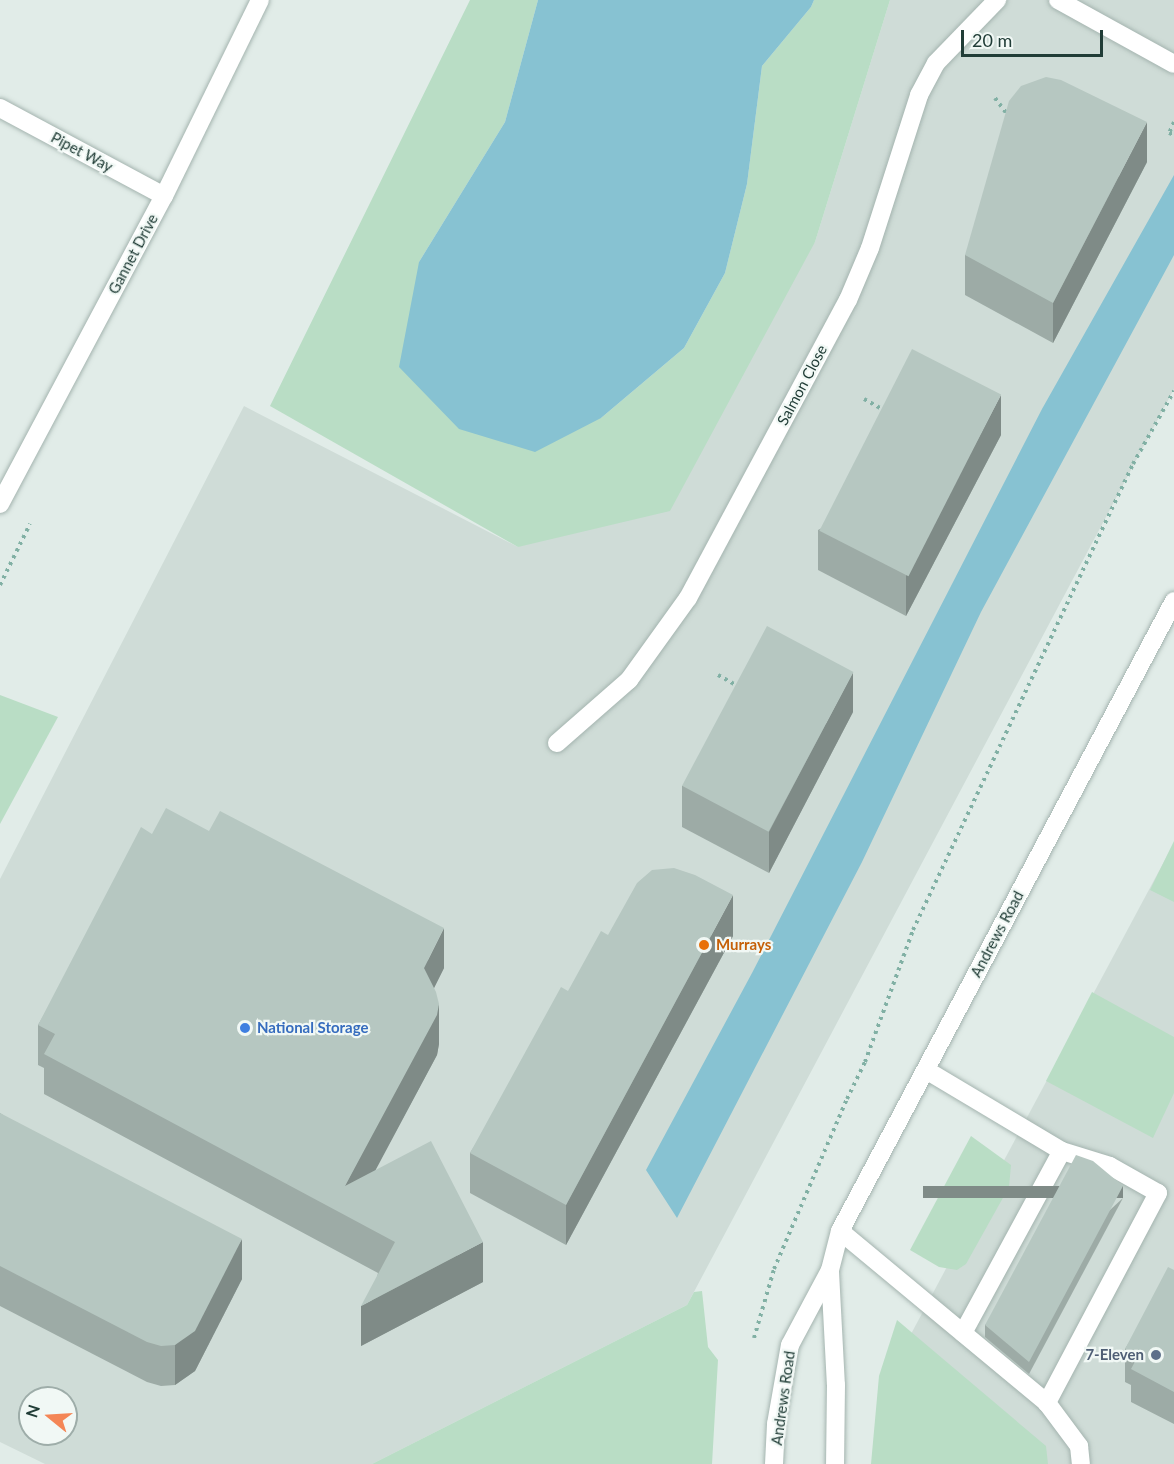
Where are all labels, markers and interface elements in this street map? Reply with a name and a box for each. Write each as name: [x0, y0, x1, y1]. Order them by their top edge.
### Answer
scale bar: [964, 18, 1106, 56]
text: 20 m: [972, 29, 1012, 51]
street label: Pipet Way: [48, 128, 116, 176]
street label: Gannet Drive: [104, 211, 162, 297]
street label: Salmon Close: [773, 342, 831, 428]
street label: Andrews Road: [967, 888, 1027, 980]
place label: Murrays: [716, 936, 771, 954]
marker: Murrays: [697, 938, 711, 952]
place label: National Storage: [257, 1019, 369, 1037]
marker: National Storage: [238, 1021, 252, 1035]
place label: 7-Eleven: [1085, 1346, 1144, 1364]
marker: 7-Eleven: [1149, 1348, 1163, 1362]
street label: Andrews Road: [767, 1350, 799, 1446]
north arrow: [18, 1386, 78, 1446]
text: N: [21, 1402, 43, 1420]

